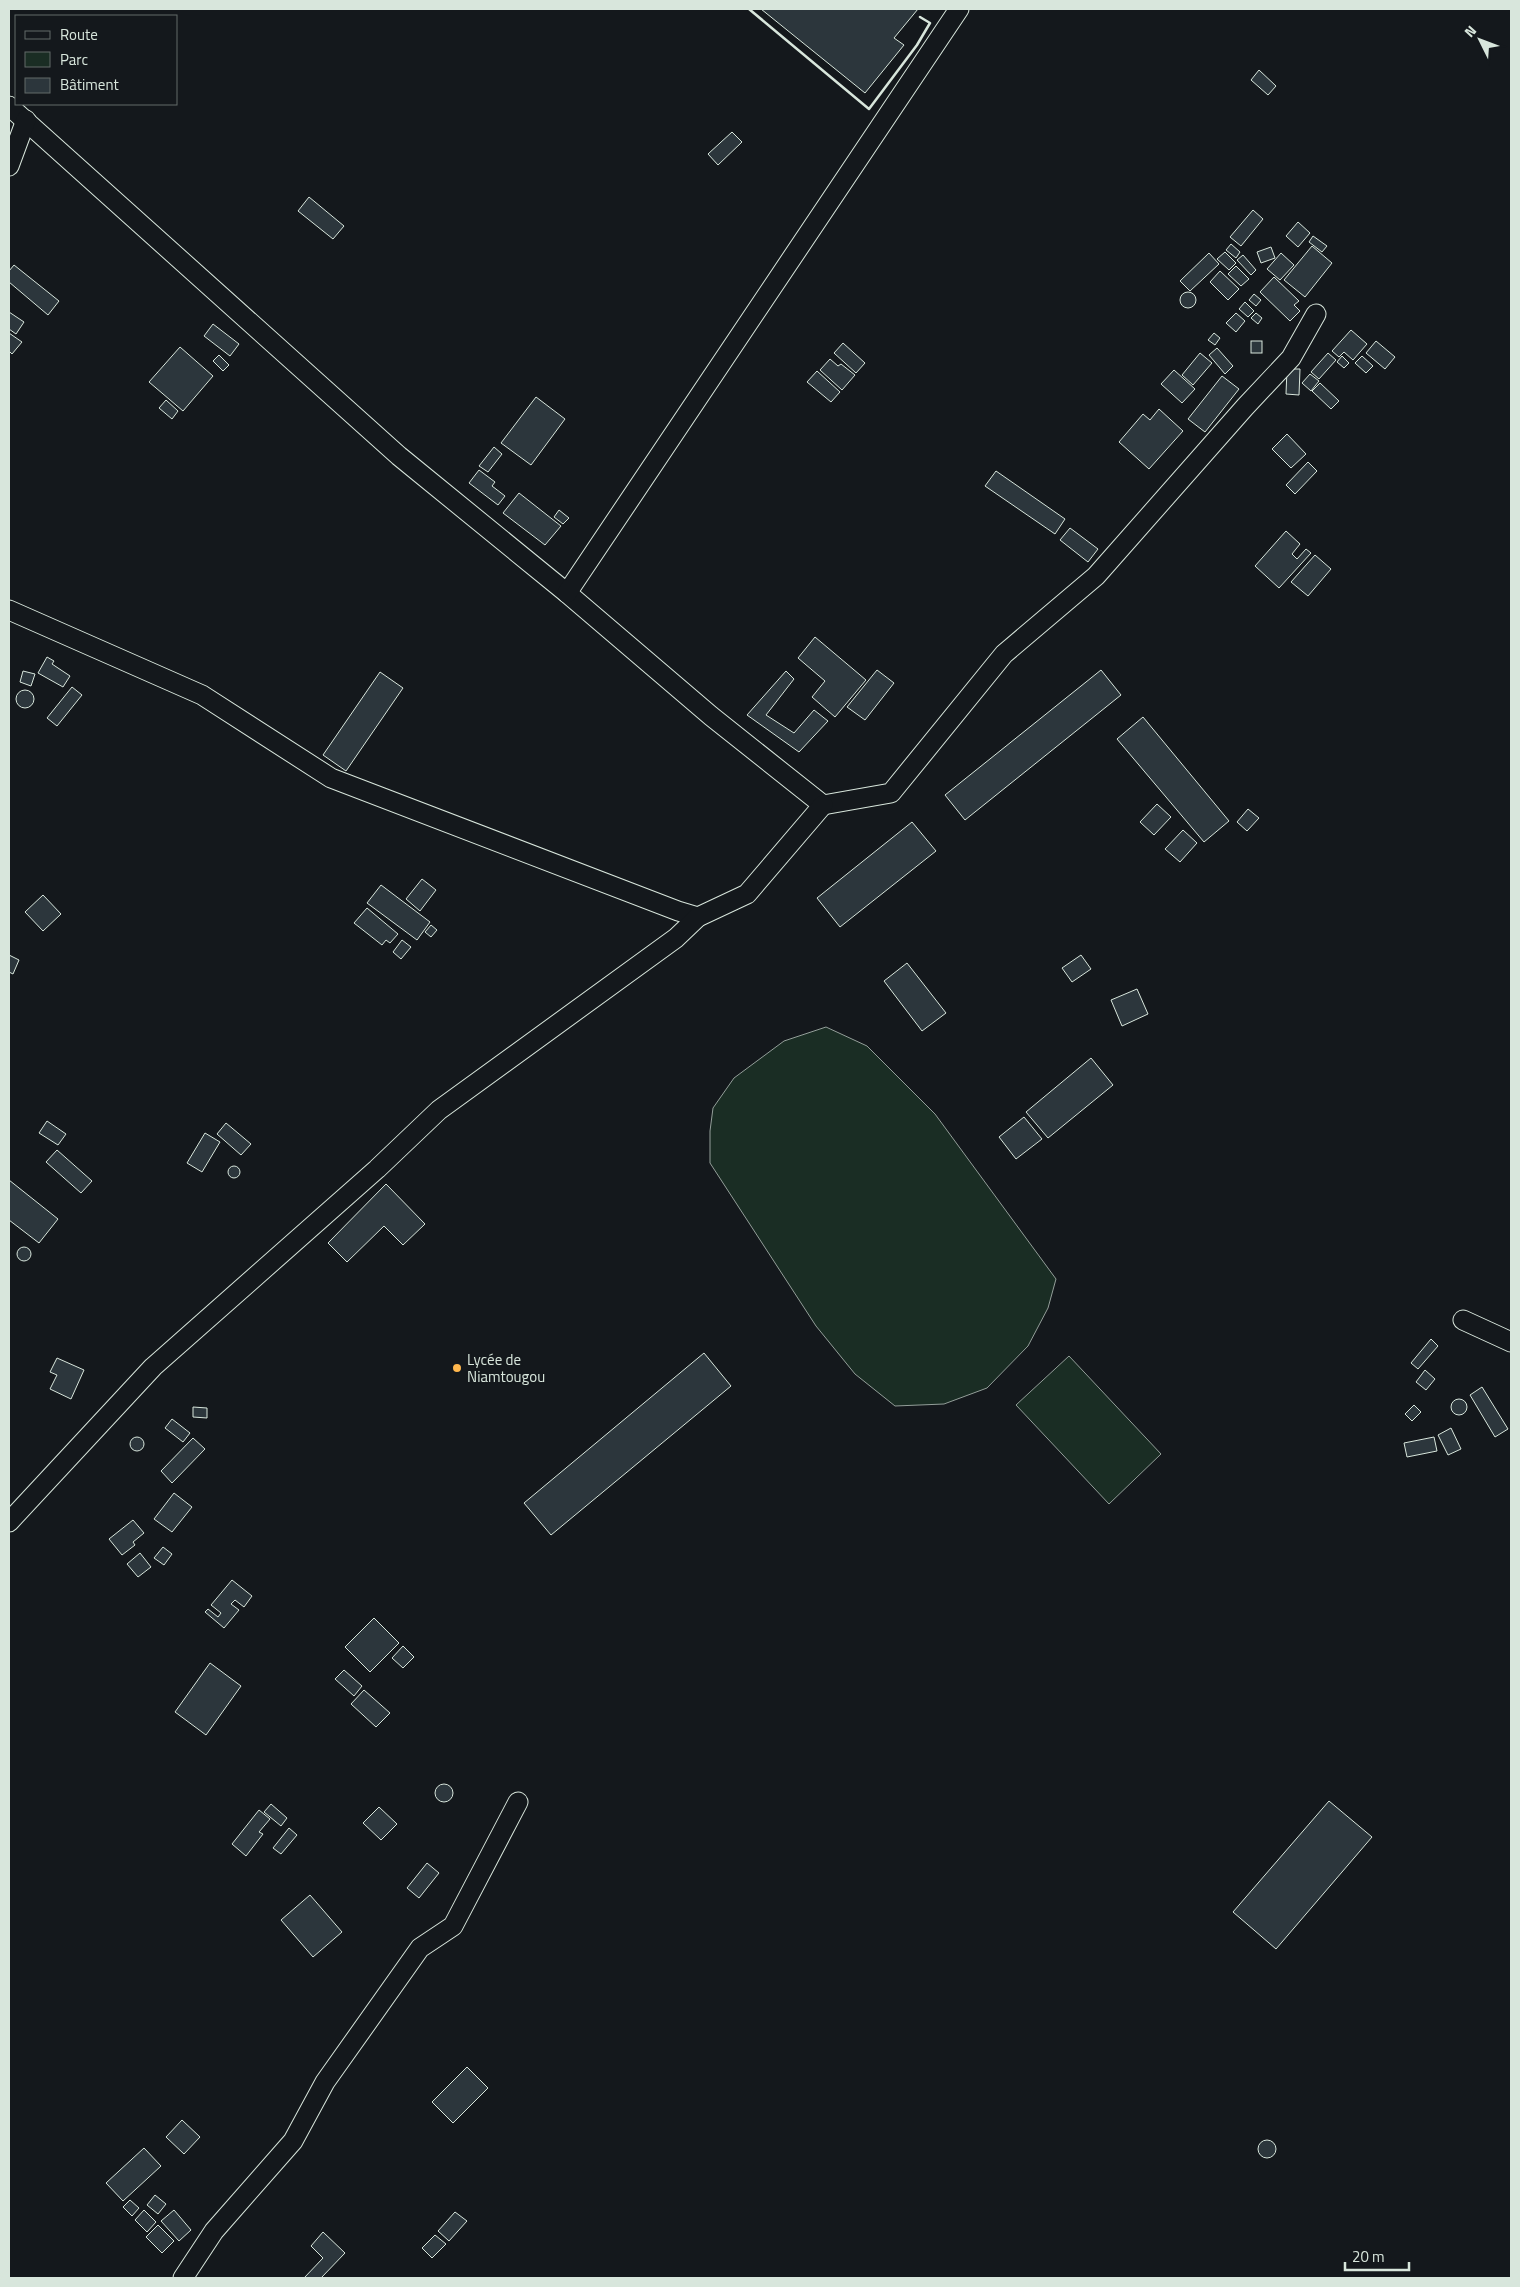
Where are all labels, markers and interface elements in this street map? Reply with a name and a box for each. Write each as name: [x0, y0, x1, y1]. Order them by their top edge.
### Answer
legend: [15, 15, 178, 105]
north arrow: [1455, 15, 1505, 65]
text: N: [1459, 20, 1481, 42]
text: Route: [60, 23, 98, 46]
text: Parc: [60, 48, 88, 71]
text: Bâtiment: [60, 73, 119, 96]
place label: Lycée de Niamtougou: [467, 1348, 545, 1388]
marker: Lycée de Niamtougou: [451, 1362, 463, 1374]
scale bar: [1345, 2240, 1409, 2272]
text: 20 m: [1352, 2245, 1385, 2268]

